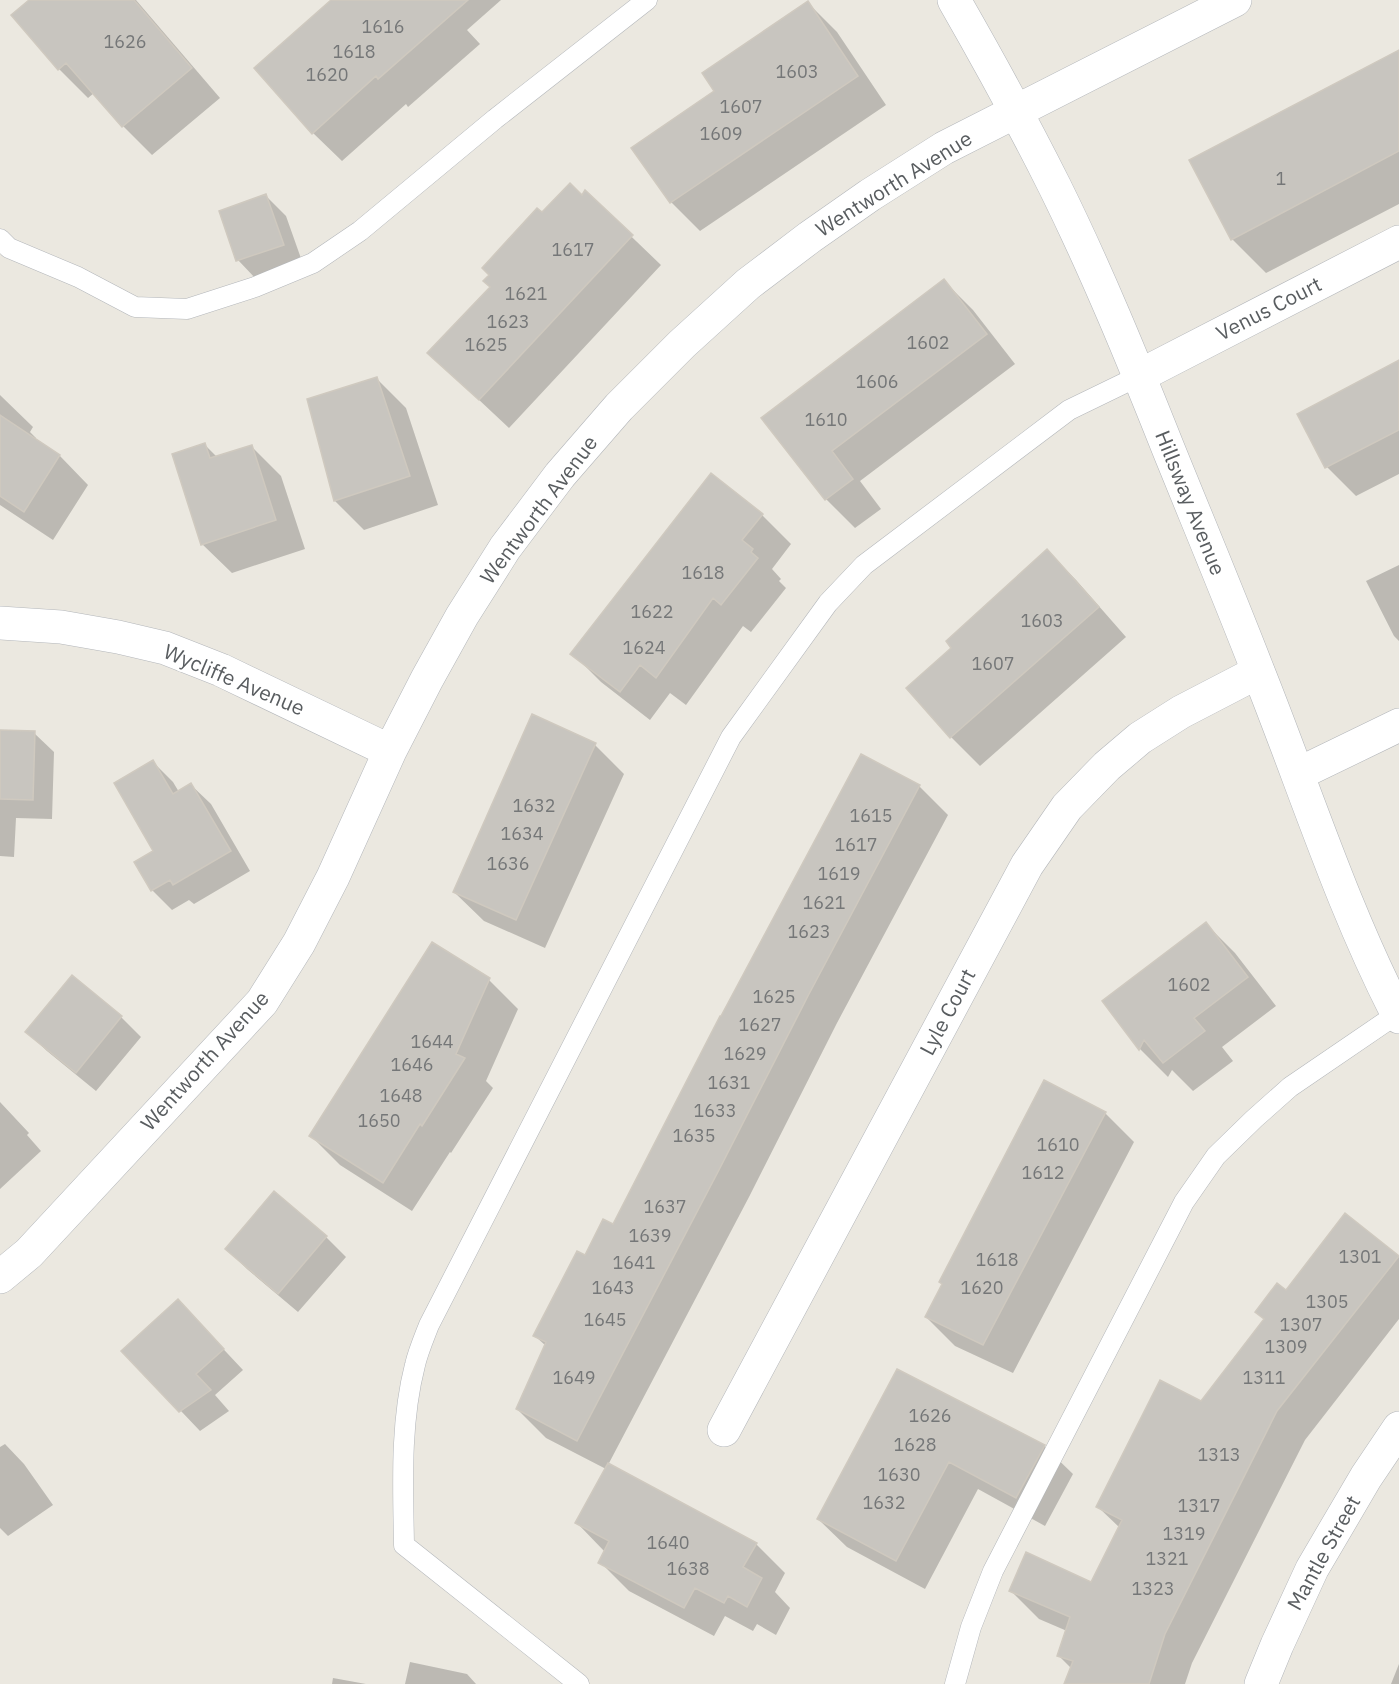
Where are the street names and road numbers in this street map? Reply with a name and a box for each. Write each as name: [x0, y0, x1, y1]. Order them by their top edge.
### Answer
street label: Wentworth Avenue: [810, 124, 977, 242]
street label: Venus Court: [1211, 270, 1326, 347]
street label: Hillsway Avenue: [1149, 426, 1233, 579]
street label: Wentworth Avenue: [473, 429, 603, 589]
street label: Wycliffe Avenue: [160, 637, 309, 721]
street label: Lyle Court: [913, 963, 982, 1060]
street label: Wentworth Avenue: [134, 984, 275, 1136]
street label: Mantle Street: [1280, 1490, 1366, 1615]

